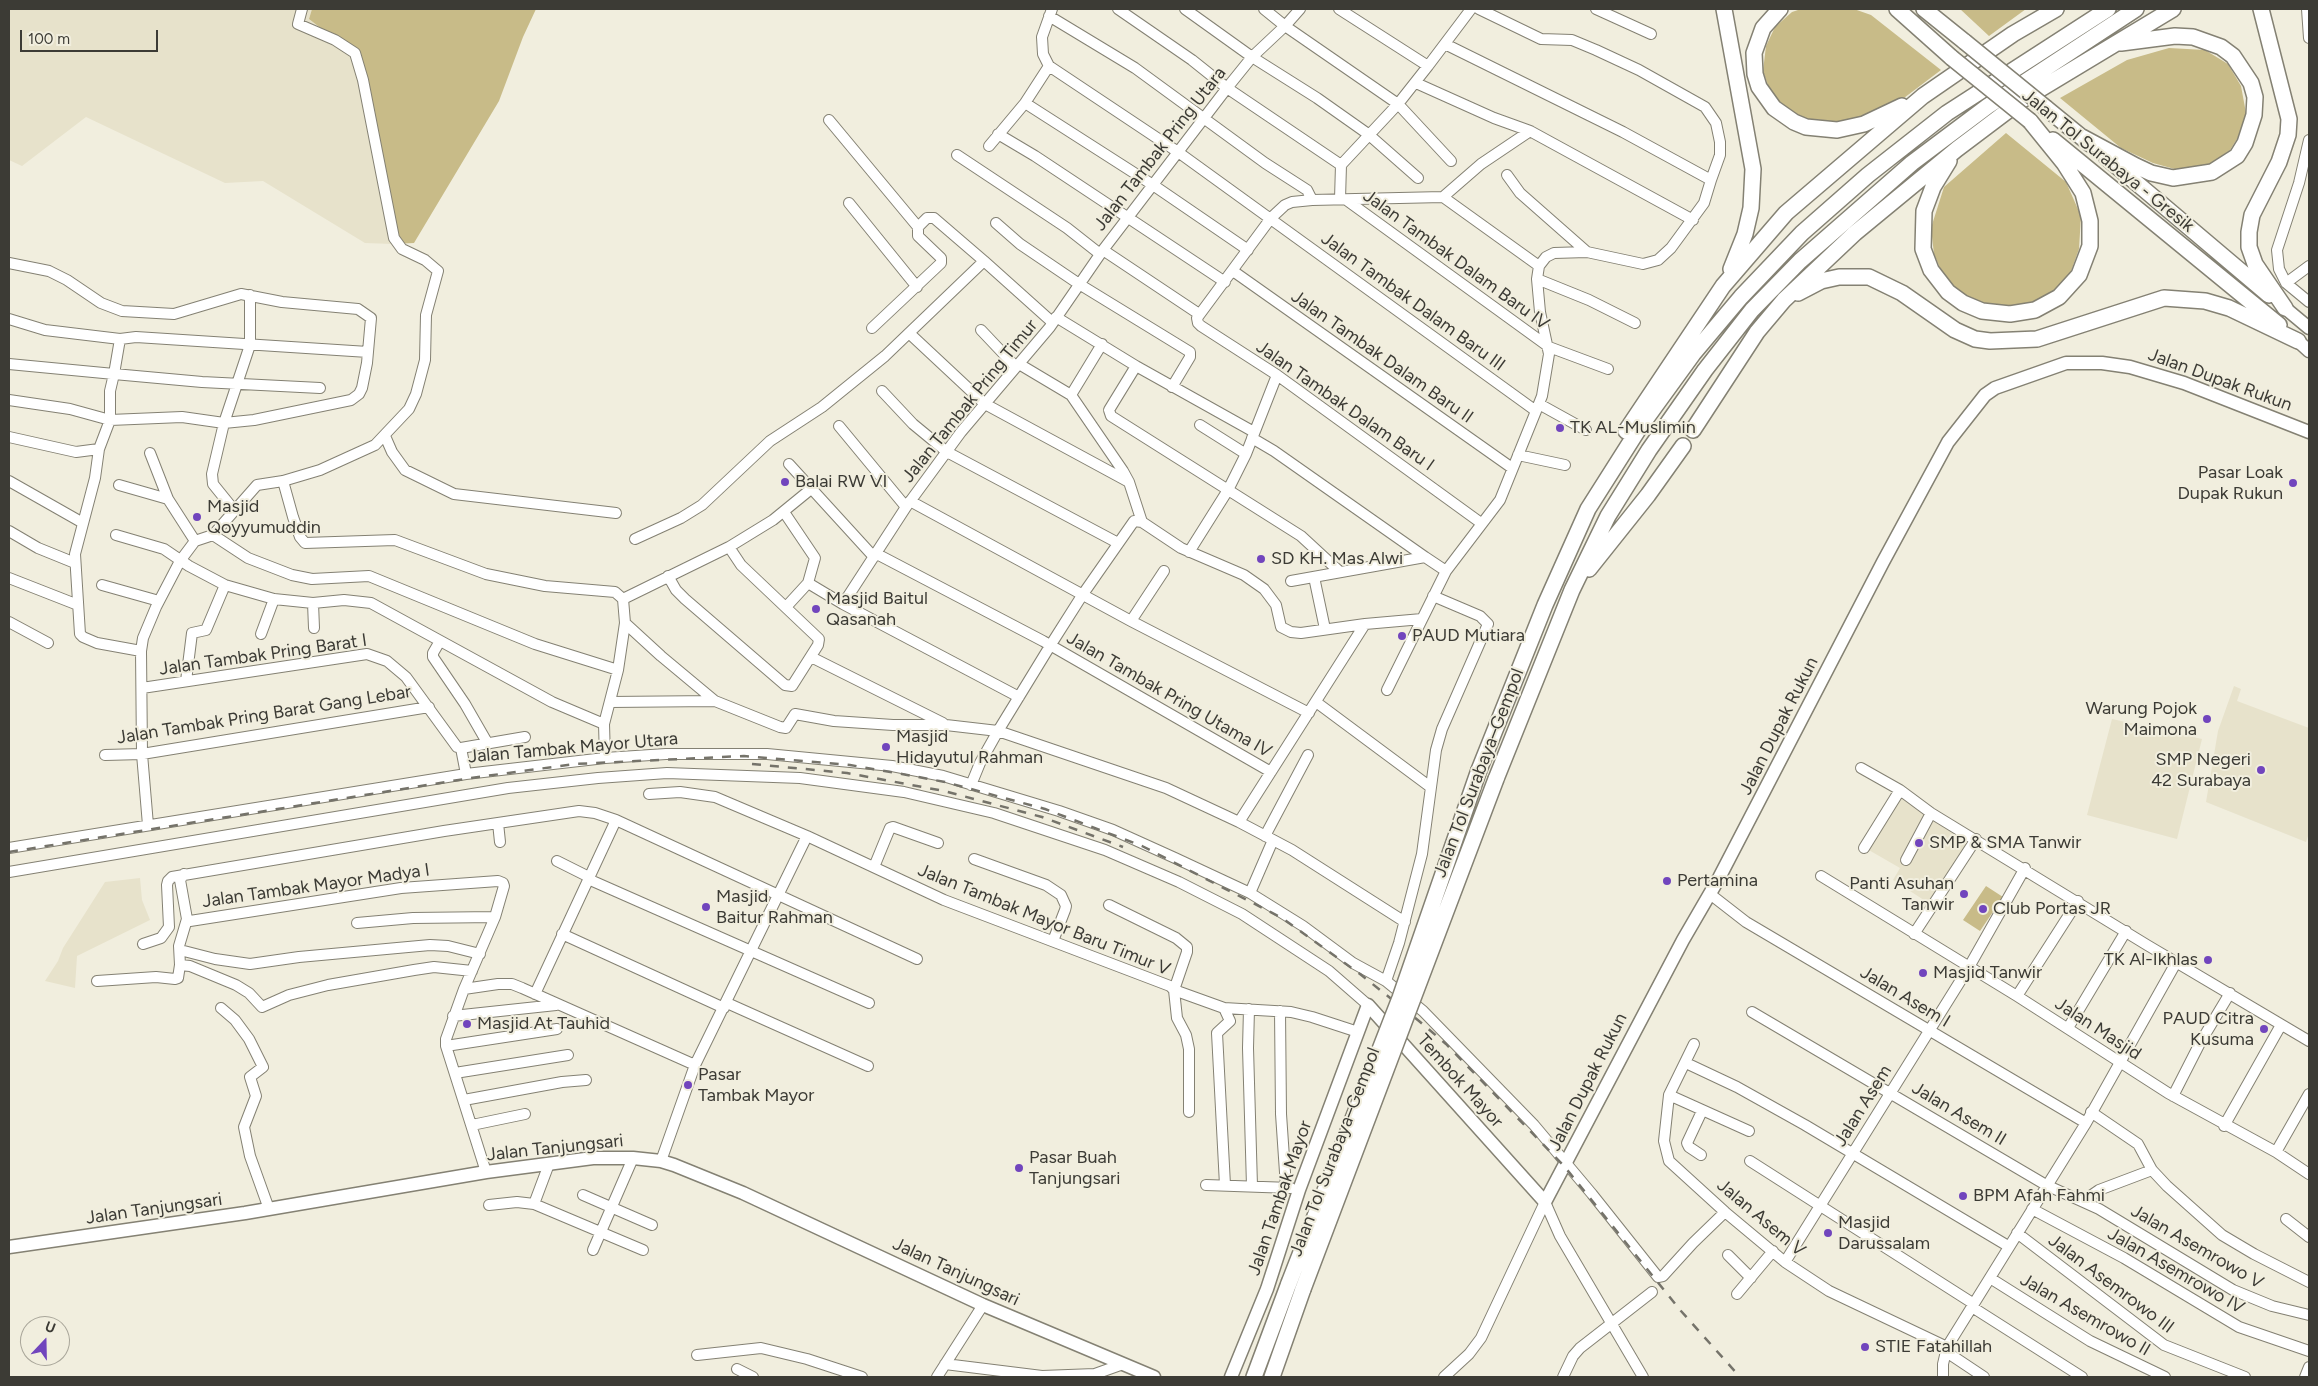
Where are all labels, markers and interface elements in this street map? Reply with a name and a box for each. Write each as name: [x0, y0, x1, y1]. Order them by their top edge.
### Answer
scale bar: [22, 20, 160, 52]
text: 100 m: [28, 30, 70, 48]
street label: Jalan Tambak Pring Utara: [1089, 63, 1231, 235]
street label: Jalan Tol Surabaya - Gresik: [2017, 85, 2199, 237]
street label: Jalan Tambak Dalam Baru IV: [1359, 185, 1553, 335]
street label: Jalan Tambak Dalam Baru III: [1317, 228, 1509, 376]
street label: Jalan Tambak Dalam Baru II: [1287, 286, 1477, 428]
street label: Jalan Tambak Pring Timur: [898, 315, 1042, 487]
street label: Jalan Tambak Dalam Baru I: [1252, 336, 1438, 476]
street label: Jalan Dupak Rukun: [2145, 344, 2295, 416]
place label: TK AL-Muslimin: [1570, 417, 1696, 439]
marker: TK AL-Muslimin: [1554, 422, 1566, 434]
place label: Pasar Loak Dupak Rukun: [2177, 462, 2283, 504]
place label: Balai RW VI: [795, 471, 887, 493]
marker: Balai RW VI: [779, 476, 791, 488]
marker: Pasar Loak Dupak Rukun: [2287, 477, 2299, 489]
place label: Masjid Qoyyumuddin: [207, 496, 321, 538]
marker: Masjid Qoyyumuddin: [191, 511, 203, 523]
place label: SD KH. Mas Alwi: [1271, 548, 1403, 570]
marker: SD KH. Mas Alwi: [1255, 553, 1267, 565]
place label: Masjid Baitul Qasanah: [826, 588, 928, 630]
marker: Masjid Baitul Qasanah: [810, 603, 822, 615]
place label: PAUD Mutiara: [1412, 625, 1525, 647]
street label: Jalan Tambak Pring Utama IV: [1063, 627, 1275, 763]
street label: Jalan Tambak Pring Barat I: [158, 630, 368, 680]
marker: PAUD Mutiara: [1396, 630, 1408, 642]
street label: Jalan Dupak Rukun: [1735, 654, 1823, 798]
street label: Jalan Tol Surabaya–Gempol: [1429, 666, 1529, 880]
street label: Jalan Tambak Pring Barat Gang Lebar: [115, 681, 413, 749]
place label: Warung Pojok Maimona: [2085, 698, 2197, 741]
marker: Warung Pojok Maimona: [2201, 713, 2213, 725]
place label: Masjid Hidayutul Rahman: [896, 726, 1043, 769]
street label: Jalan Tambak Mayor Utara: [467, 728, 679, 768]
marker: Masjid Hidayutul Rahman: [880, 741, 892, 753]
place label: SMP Negeri 42 Surabaya: [2151, 749, 2251, 792]
marker: SMP Negeri 42 Surabaya: [2255, 764, 2267, 776]
place label: SMP & SMA Tanwir: [1929, 832, 2081, 854]
marker: SMP & SMA Tanwir: [1913, 837, 1925, 849]
street label: Jalan Tambak Mayor Madya I: [201, 859, 431, 913]
street label: Jalan Tambak Mayor Baru Timur V: [915, 859, 1173, 981]
place label: Pertamina: [1677, 870, 1758, 892]
place label: Panti Asuhan Tanwir: [1849, 873, 1954, 916]
marker: Pertamina: [1661, 875, 1673, 887]
place label: Masjid Baitur Rahman: [716, 886, 833, 929]
marker: Panti Asuhan Tanwir: [1958, 888, 1970, 900]
place label: Club Portas JR: [1993, 898, 2111, 920]
marker: Masjid Baitur Rahman: [700, 901, 712, 913]
marker: Club Portas JR: [1977, 903, 1989, 915]
place label: TK Al-Ikhlas: [2104, 949, 2198, 971]
marker: TK Al-Ikhlas: [2202, 954, 2214, 966]
street label: Jalan Asem I: [1856, 962, 1954, 1032]
place label: Masjid Tanwir: [1933, 962, 2042, 984]
marker: Masjid Tanwir: [1917, 967, 1929, 979]
street label: Jalan Masjid: [2051, 993, 2145, 1065]
place label: PAUD Citra Kusuma: [2163, 1008, 2254, 1050]
street label: Jalan Dupak Rukun: [1544, 1010, 1632, 1154]
place label: Masjid At Tauhid: [477, 1013, 610, 1035]
marker: Masjid At Tauhid: [461, 1018, 473, 1030]
marker: PAUD Citra Kusuma: [2258, 1023, 2270, 1035]
street label: Tembok Mayor: [1412, 1030, 1508, 1132]
street label: Jalan Tol Surabaya–Gempol: [1285, 1045, 1385, 1259]
street label: Jalan Asem: [1830, 1061, 1896, 1151]
place label: Pasar Tambak Mayor: [698, 1064, 814, 1106]
street label: Jalan Asem II: [1908, 1077, 2010, 1151]
marker: Pasar Tambak Mayor: [682, 1079, 694, 1091]
street label: Jalan Tambak Mayor: [1243, 1118, 1317, 1278]
street label: Jalan Tanjungsari: [486, 1130, 624, 1166]
place label: Pasar Buah Tanjungsari: [1029, 1147, 1120, 1190]
marker: Pasar Buah Tanjungsari: [1013, 1162, 1025, 1174]
street label: Jalan Asem V: [1712, 1175, 1810, 1261]
place label: BPM Afah Fahmi: [1973, 1185, 2105, 1207]
street label: Jalan Tanjungsari: [84, 1189, 224, 1229]
marker: BPM Afah Fahmi: [1957, 1190, 1969, 1202]
street label: Jalan Asemrowo V: [2127, 1200, 2267, 1294]
place label: Masjid Darussalam: [1838, 1212, 1930, 1254]
street label: Jalan Asemrowo IV: [2104, 1223, 2248, 1319]
marker: Masjid Darussalam: [1822, 1227, 1834, 1239]
street label: Jalan Asemrowo III: [2044, 1230, 2178, 1338]
street label: Jalan Tanjungsari: [889, 1233, 1023, 1311]
street label: Jalan Asemrowo II: [2016, 1269, 2154, 1361]
north arrow: [20, 1316, 70, 1366]
text: U: [43, 1318, 58, 1337]
place label: STIE Fatahillah: [1875, 1336, 1992, 1358]
marker: STIE Fatahillah: [1859, 1341, 1871, 1353]

